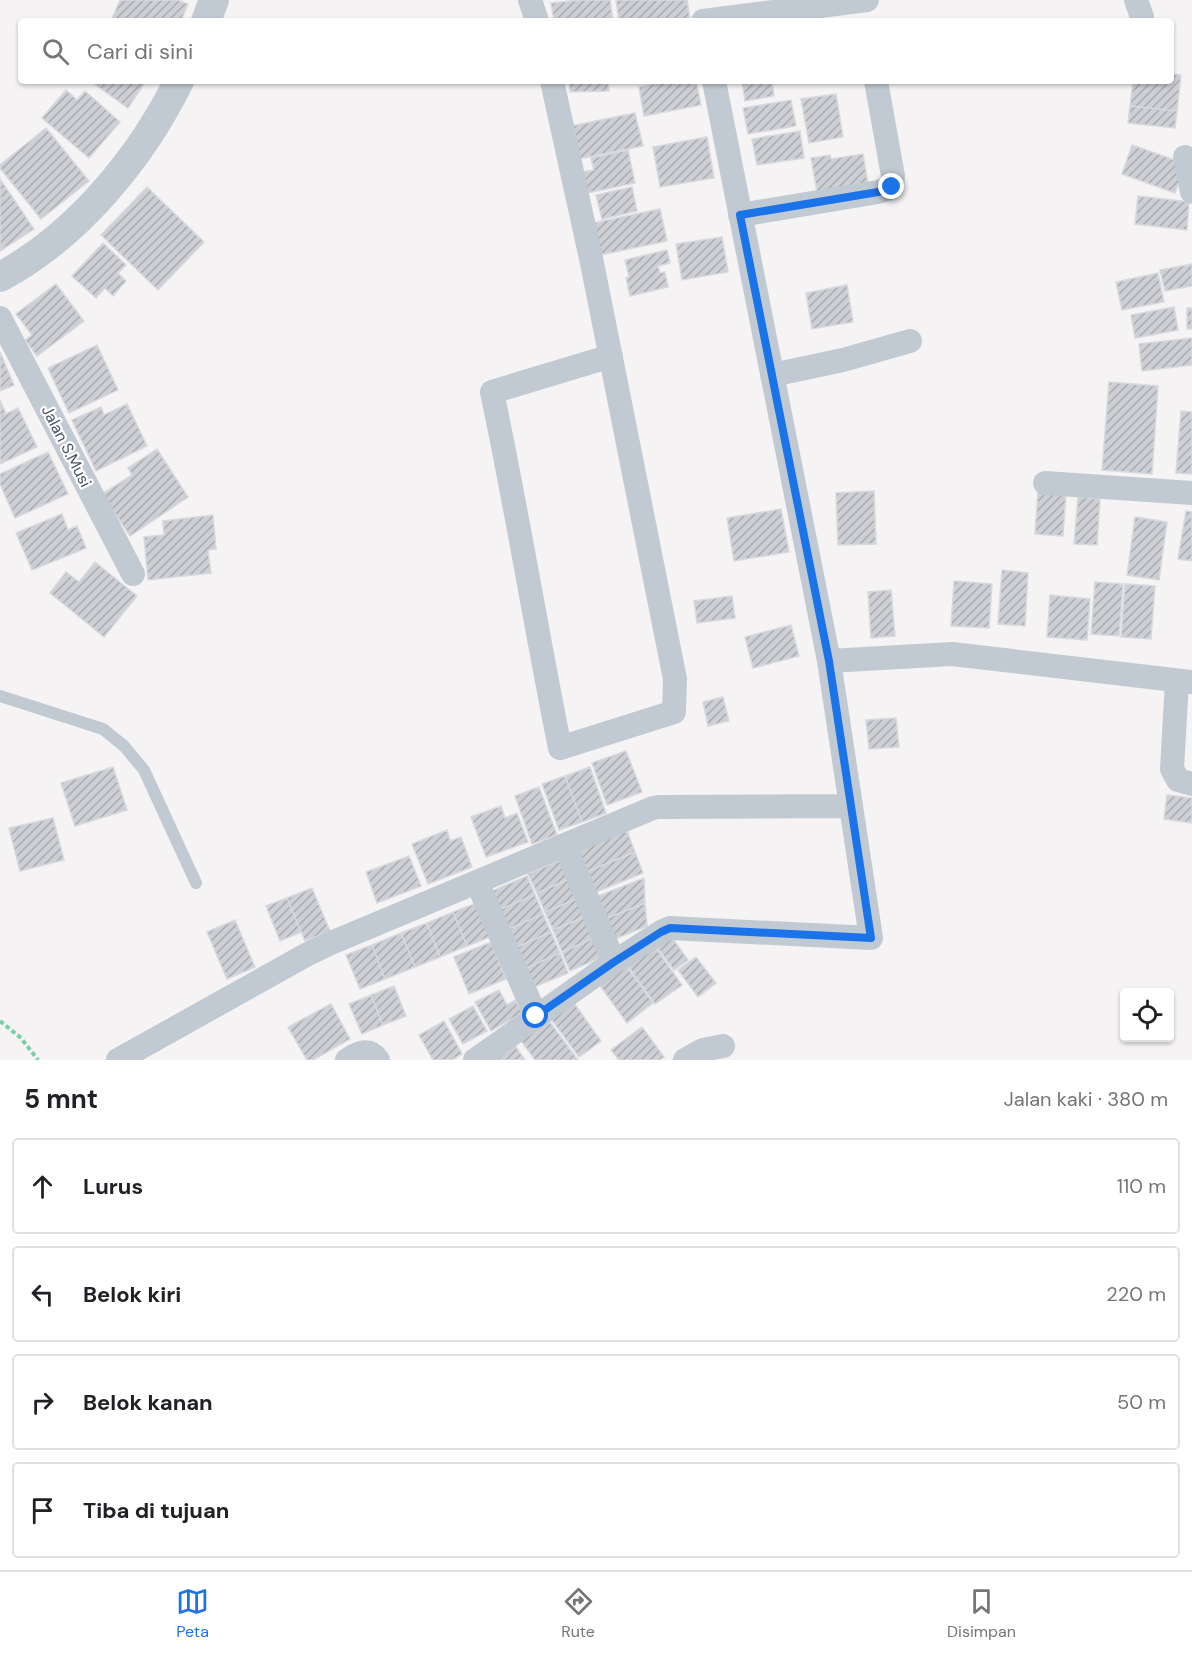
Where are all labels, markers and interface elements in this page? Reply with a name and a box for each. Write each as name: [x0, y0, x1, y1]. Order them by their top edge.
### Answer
search box: [18, 18, 1174, 84]
icon: search: [39, 35, 72, 68]
text: Cari di sini: [87, 37, 193, 66]
route end: [878, 173, 904, 199]
street label: Jalan S.Musi: [37, 402, 96, 491]
map controls: [1120, 988, 1174, 1042]
button: locate: [1120, 988, 1174, 1042]
route start: [522, 1002, 548, 1028]
text: 5 mnt: [24, 1082, 98, 1116]
text: Jalan kaki · 380 m: [1004, 1086, 1168, 1112]
icon: ahead: [26, 1170, 59, 1203]
text: Lurus: [83, 1172, 143, 1201]
text: 110 m: [1117, 1173, 1166, 1199]
icon: left: [26, 1278, 59, 1311]
text: Belok kiri: [83, 1280, 181, 1309]
text: 220 m: [1106, 1281, 1166, 1307]
icon: right: [26, 1386, 59, 1419]
text: Belok kanan: [83, 1388, 213, 1417]
text: 50 m: [1117, 1389, 1166, 1415]
icon: arrive: [26, 1494, 59, 1527]
text: Tiba di tujuan: [83, 1496, 229, 1525]
tab: Peta: [176, 1585, 209, 1642]
tab: Rute: [561, 1585, 595, 1642]
tab: Disimpan: [947, 1585, 1016, 1642]

